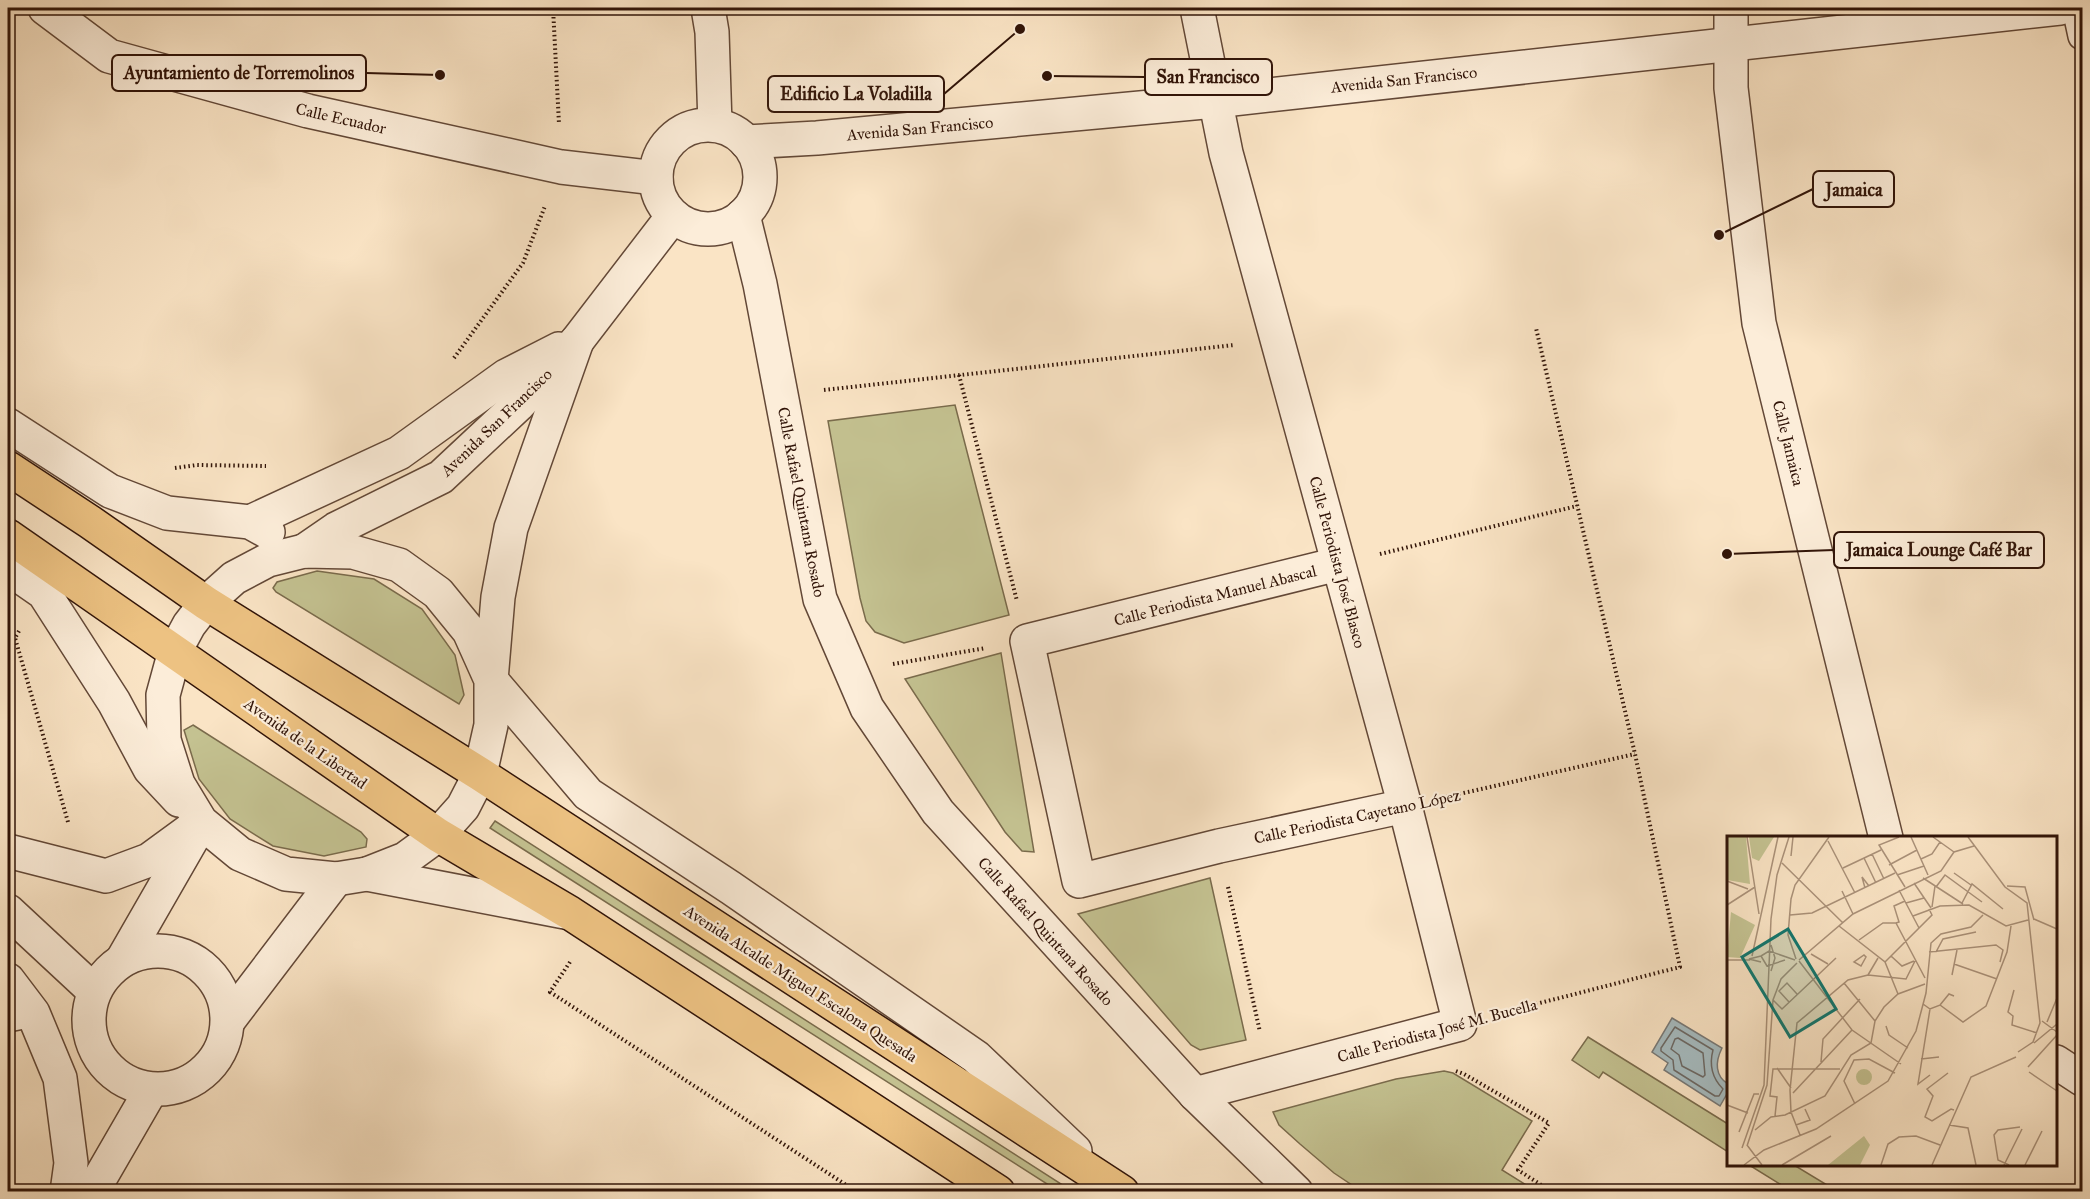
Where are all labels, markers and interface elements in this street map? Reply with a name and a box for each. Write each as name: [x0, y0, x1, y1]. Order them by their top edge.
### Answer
callout: Ayuntamiento de Torremolinos: [112, 55, 366, 91]
callout: San Francisco: [1145, 59, 1272, 95]
text: Ayuntamiento de Torremolinos: [123, 62, 355, 85]
street label: Avenida San Francisco: [1329, 62, 1478, 97]
text: San Francisco: [1157, 66, 1259, 88]
callout: Edificio La Voladilla: [768, 76, 944, 112]
text: Edificio La Voladilla: [780, 83, 932, 105]
street label: Calle Ecuador: [294, 99, 388, 138]
street label: Avenida San Francisco: [845, 113, 994, 144]
callout: Jamaica: [1813, 171, 1894, 207]
text: Jamaica: [1823, 179, 1883, 202]
street label: Avenida San Francisco: [436, 364, 556, 481]
street label: Calle Jamaica: [1768, 398, 1808, 488]
street label: Calle Rafael Quintana Rosado: [774, 405, 829, 599]
street label: Calle Periodista José Blasco: [1304, 474, 1370, 650]
callout: Jamaica Lounge Café Bar: [1834, 532, 2044, 568]
text: Jamaica Lounge Café Bar: [1844, 539, 2033, 562]
street label: Calle Periodista Manuel Abascal: [1112, 561, 1319, 630]
street label: Avenida de la Libertad: [240, 693, 371, 793]
street label: Calle Periodista Cayetano López: [1252, 785, 1463, 848]
inset map: [1727, 836, 2057, 1166]
street label: Calle Rafael Quintana Rosado: [974, 853, 1117, 1009]
street label: Avenida Alcalde Miguel Escalona Quesada: [679, 900, 921, 1067]
street label: Calle Periodista José M. Bucella: [1335, 995, 1540, 1067]

